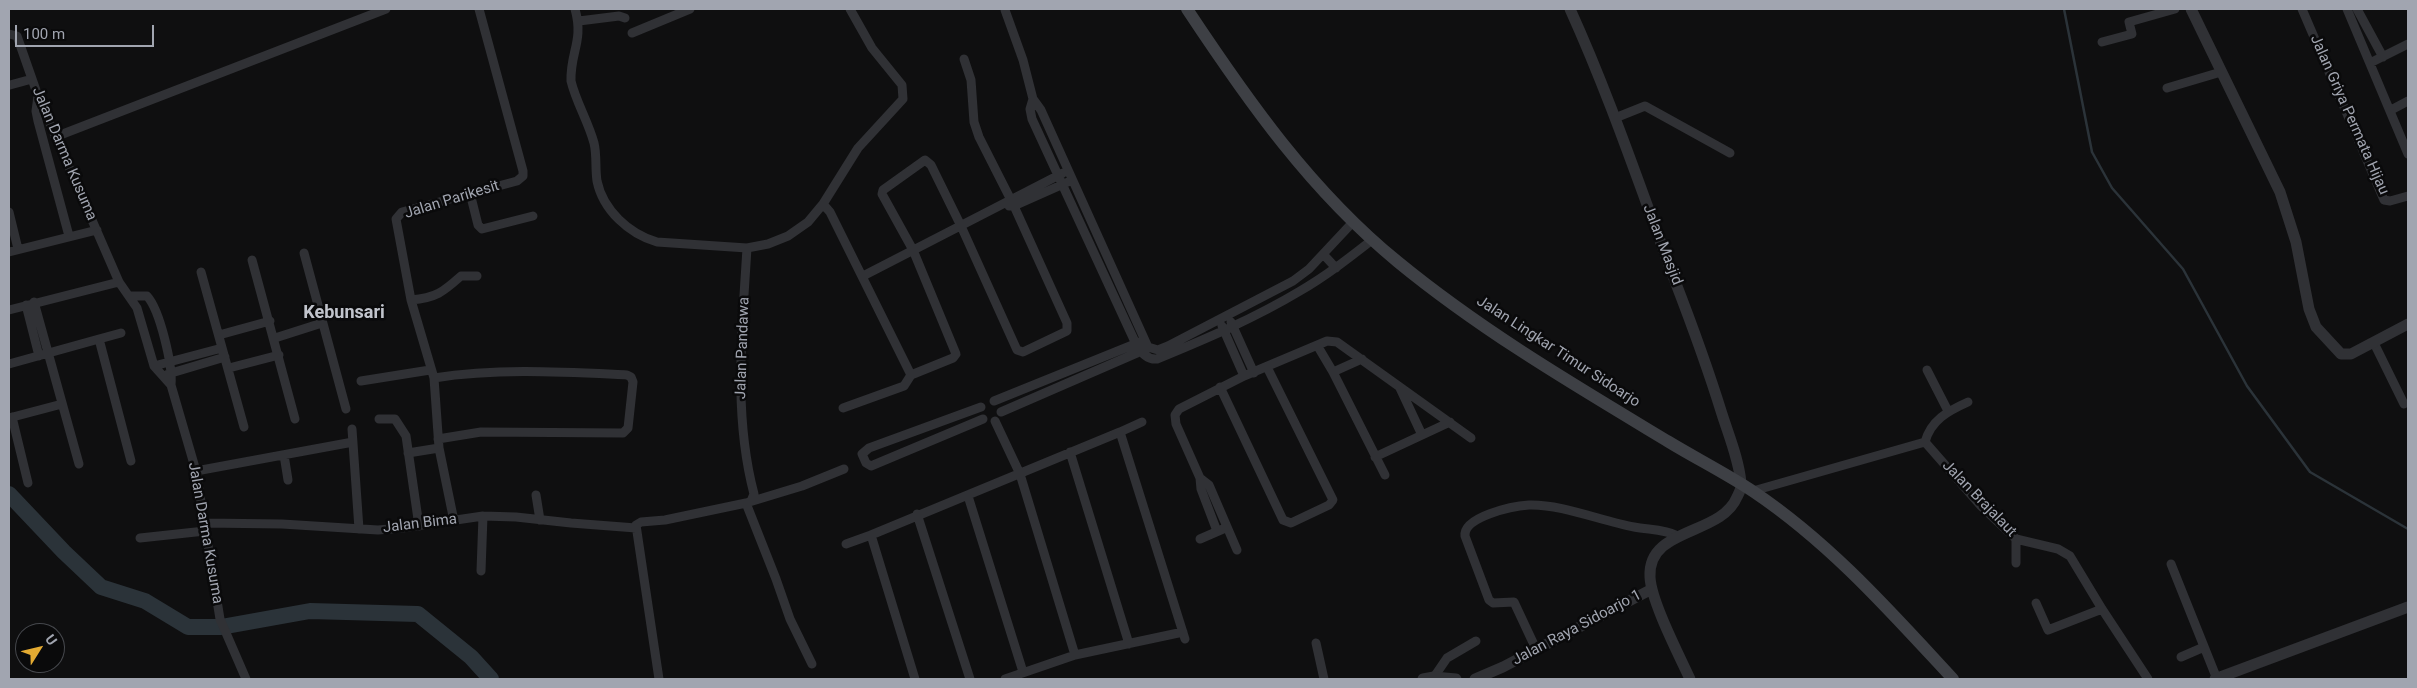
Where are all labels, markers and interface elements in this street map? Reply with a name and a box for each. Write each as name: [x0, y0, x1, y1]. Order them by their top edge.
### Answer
scale bar: [18, 15, 156, 47]
text: 100 m: [23, 25, 65, 43]
street label: Jalan Griya Permata Hijau: [2306, 32, 2392, 198]
street label: Jalan Darma Kusuma: [28, 85, 100, 223]
street label: Jalan Parikesit: [402, 177, 502, 223]
street label: Jalan Masjid: [1638, 202, 1686, 288]
street label: Jalan Lingkar Timur Sidoarjo: [1473, 292, 1643, 412]
street label: Jalan Pandawa: [732, 297, 754, 399]
district label: Kebunsari: [303, 302, 385, 324]
street label: Jalan Brajalaut: [1938, 457, 2020, 541]
street label: Jalan Darma Kusuma: [184, 461, 226, 605]
street label: Jalan Bima: [382, 511, 458, 537]
street label: Jalan Raya Sidoarjo 1: [1509, 586, 1645, 670]
north arrow: [15, 623, 65, 673]
text: U: [42, 631, 61, 648]

